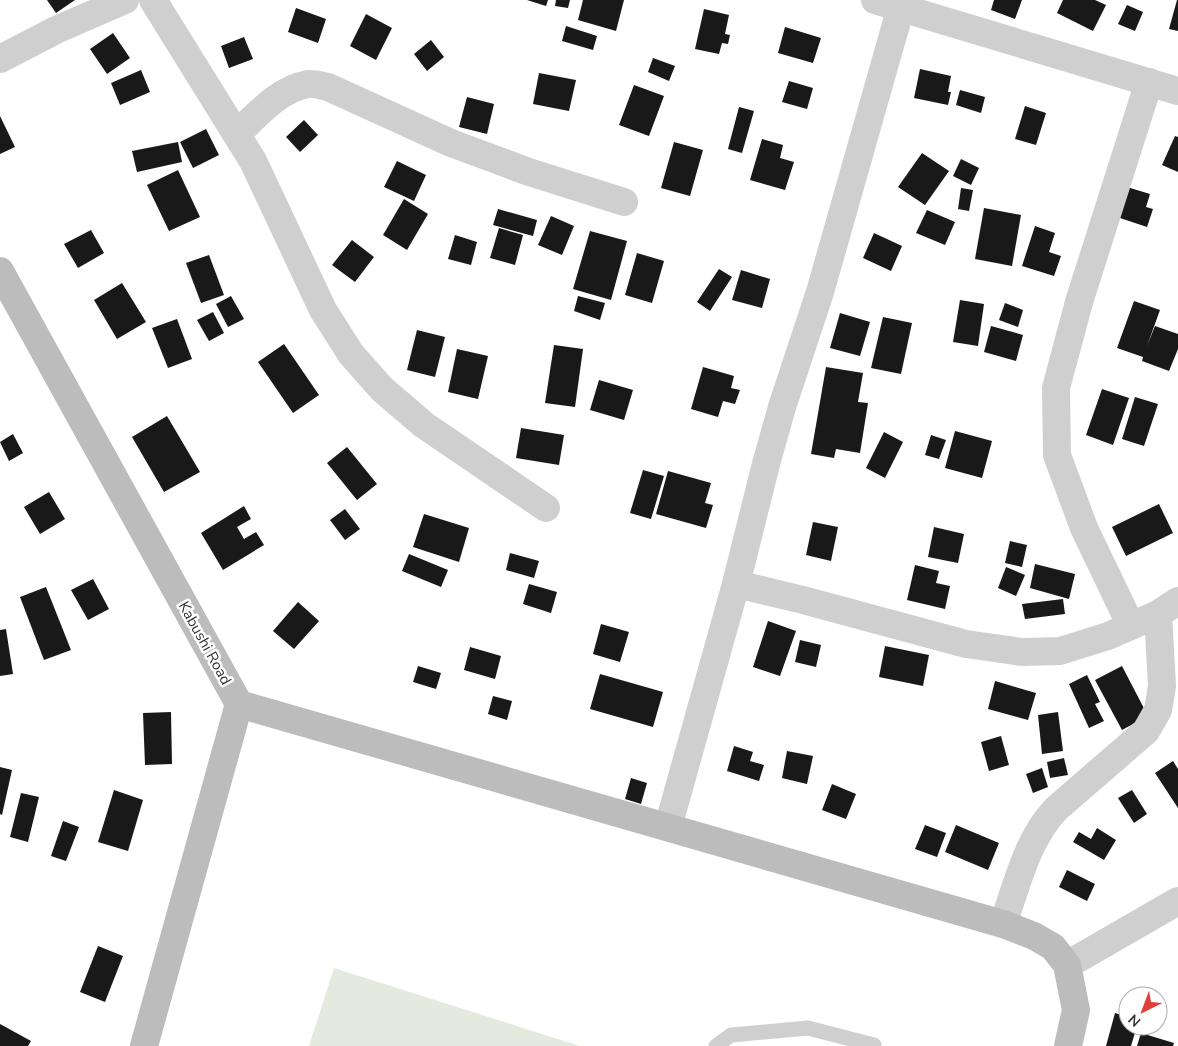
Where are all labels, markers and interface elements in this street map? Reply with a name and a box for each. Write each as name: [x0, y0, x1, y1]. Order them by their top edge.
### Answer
street label: Kabushi Road: [174, 598, 236, 688]
north arrow: [1118, 986, 1168, 1036]
text: N: [1124, 1010, 1145, 1031]

